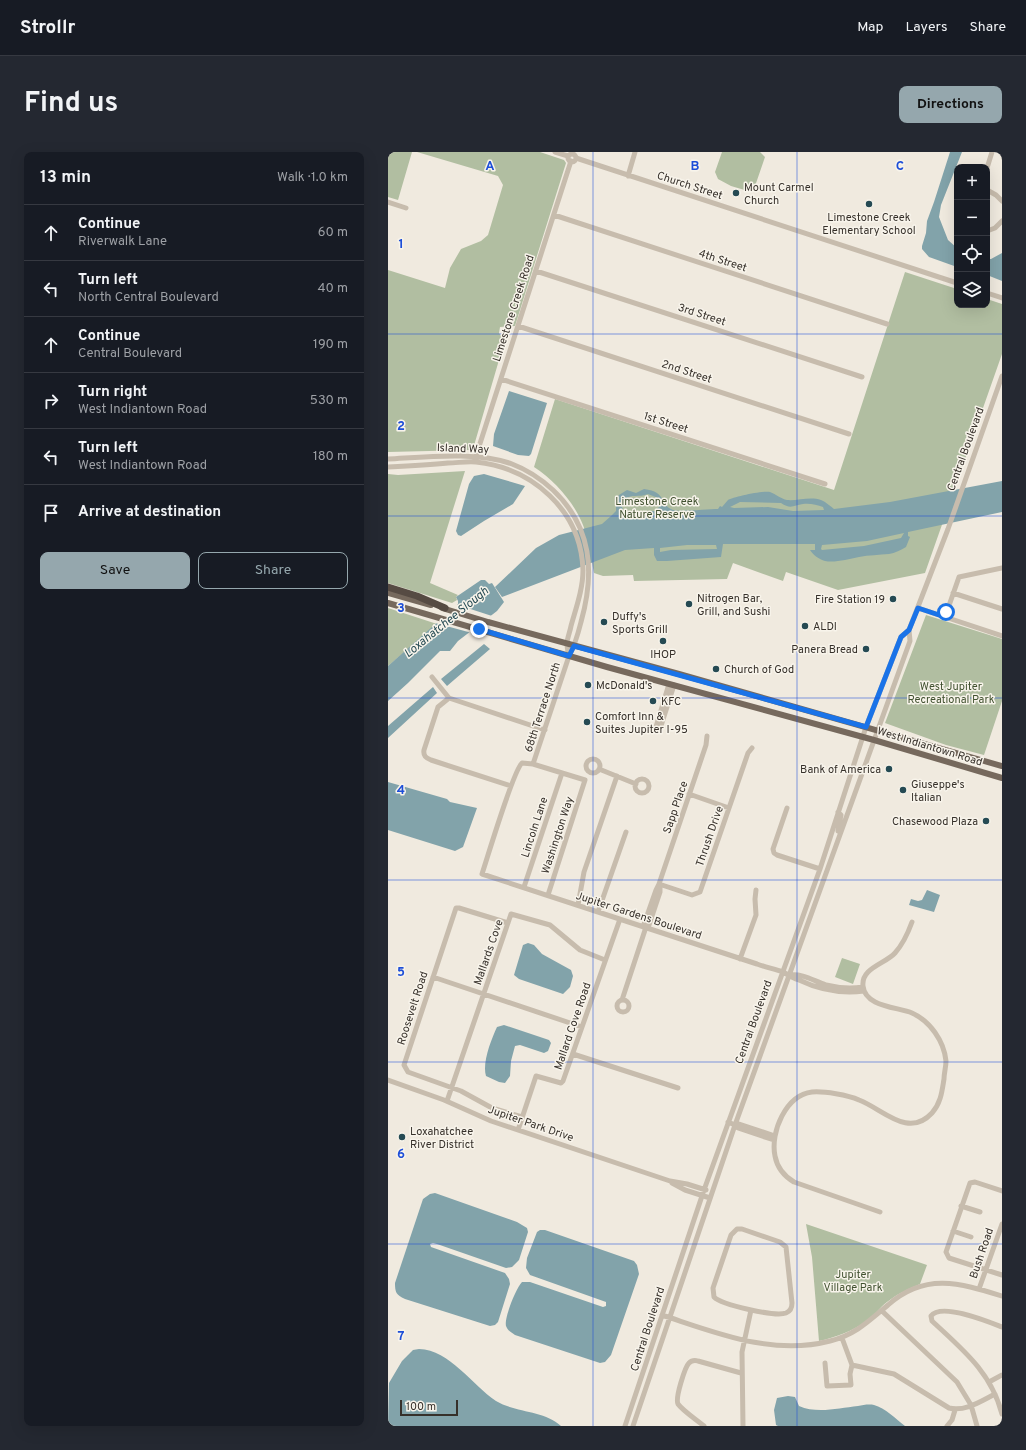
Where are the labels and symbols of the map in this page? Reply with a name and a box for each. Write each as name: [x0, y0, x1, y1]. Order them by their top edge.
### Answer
text: A: [485, 159, 495, 175]
text: B: [691, 159, 700, 175]
text: C: [896, 159, 904, 175]
street label: Church Street: [655, 169, 724, 203]
place label: Mount Carmel Church: [744, 181, 814, 208]
marker: Mount Carmel Church: [731, 188, 741, 198]
marker: Limestone Creek Elementary School: [864, 199, 874, 209]
place label: Limestone Creek Elementary School: [822, 211, 916, 238]
text: 1: [398, 237, 404, 253]
street label: 4th Street: [697, 247, 749, 275]
street label: Limestone Creek Road: [490, 253, 538, 363]
street label: 3rd Street: [676, 301, 727, 329]
street label: 2nd Street: [660, 357, 714, 387]
street label: Central Boulevard: [944, 406, 988, 493]
street label: 1st Street: [642, 409, 690, 437]
text: 2: [397, 419, 405, 435]
street label: Island Way: [437, 441, 490, 457]
park label: Limestone Creek Nature Reserve: [615, 495, 699, 522]
water label: Loxahatchee Slough: [401, 583, 493, 662]
place label: Nitrogen Bar, Grill, and Sushi: [697, 592, 770, 619]
place label: Fire Station 19: [815, 593, 885, 607]
marker: Fire Station 19: [888, 594, 898, 604]
marker: Nitrogen Bar, Grill, and Sushi: [684, 599, 694, 609]
text: 3: [397, 601, 405, 617]
route start: [937, 603, 955, 621]
place label: Duffy's Sports Grill: [612, 610, 668, 637]
marker: Duffy's Sports Grill: [599, 617, 609, 627]
route end: [470, 620, 488, 638]
place label: ALDI: [813, 620, 837, 634]
marker: ALDI: [800, 621, 810, 631]
marker: IHOP: [658, 636, 668, 646]
place label: Panera Bread: [791, 643, 858, 657]
marker: Panera Bread: [861, 644, 871, 654]
place label: IHOP: [650, 648, 676, 662]
street label: 68th Terrace North: [522, 661, 564, 754]
place label: Church of God: [724, 663, 794, 677]
marker: Church of God: [711, 664, 721, 674]
place label: McDonald's: [596, 679, 652, 693]
marker: McDonald's: [583, 680, 593, 690]
park label: West Jupiter Recreational Park: [907, 680, 995, 707]
place label: KFC: [661, 695, 681, 709]
marker: KFC: [648, 696, 658, 706]
place label: Comfort Inn & Suites Jupiter I-95: [595, 710, 688, 737]
marker: Comfort Inn & Suites Jupiter I-95: [582, 717, 592, 727]
street label: West Indiantown Road: [875, 724, 984, 770]
place label: Bank of America: [800, 763, 881, 777]
marker: Bank of America: [884, 764, 894, 774]
place label: Giuseppe's Italian: [911, 778, 965, 805]
street label: Sapp Place: [660, 779, 692, 835]
text: 4: [397, 783, 405, 799]
marker: Giuseppe's Italian: [898, 785, 908, 795]
street label: Lincoln Lane: [519, 795, 551, 859]
street label: Washington Way: [539, 795, 577, 876]
street label: Thrush Drive: [693, 804, 727, 868]
place label: Chasewood Plaza: [892, 815, 978, 829]
marker: Chasewood Plaza: [981, 816, 991, 826]
street label: Jupiter Gardens Boulevard: [574, 889, 703, 943]
street label: Mallards Cove: [471, 918, 507, 987]
text: 5: [397, 965, 405, 981]
street label: Roosevelt Road: [394, 970, 431, 1047]
street label: Central Boulevard: [732, 979, 776, 1066]
street label: Mallard Cove Road: [551, 981, 594, 1072]
street label: Jupiter Park Drive: [486, 1103, 575, 1145]
place label: Loxahatchee River District: [410, 1125, 474, 1152]
marker: Loxahatchee River District: [397, 1132, 407, 1142]
text: 6: [397, 1147, 405, 1163]
street label: Bush Road: [967, 1226, 997, 1281]
park label: Jupiter Village Park: [823, 1268, 883, 1295]
street label: Central Boulevard: [628, 1285, 668, 1373]
text: 7: [398, 1329, 405, 1345]
scale bar: [400, 1398, 458, 1417]

